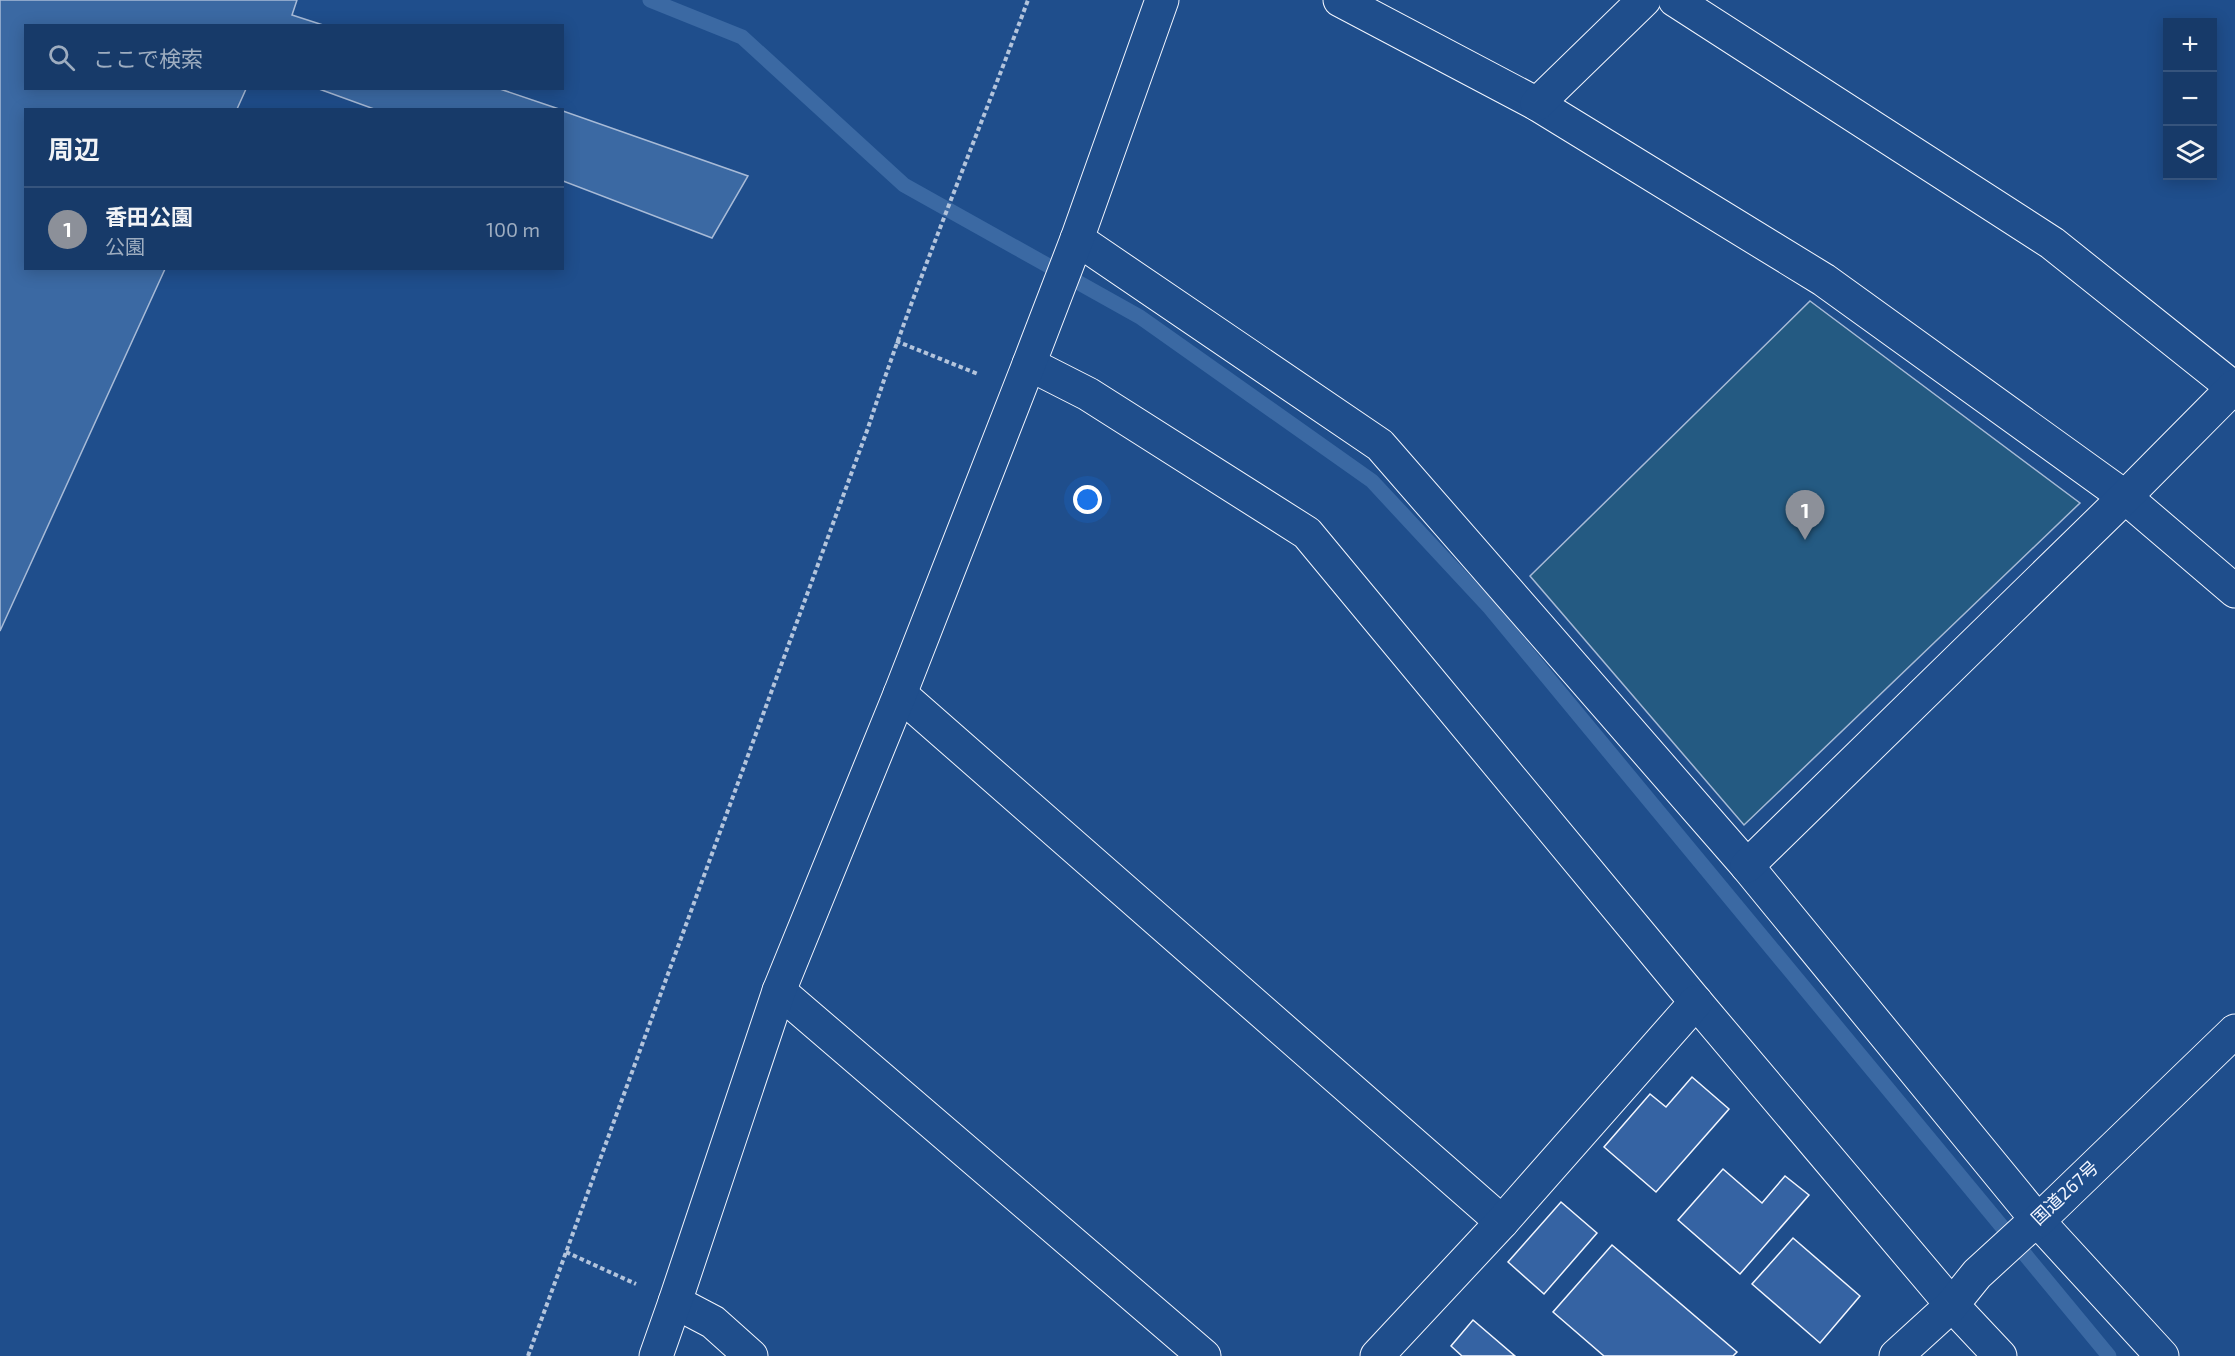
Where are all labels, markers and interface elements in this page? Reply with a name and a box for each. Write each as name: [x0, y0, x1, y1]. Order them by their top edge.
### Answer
map controls: [2163, 18, 2217, 180]
button: +: [2163, 18, 2217, 72]
search box: [24, 24, 564, 90]
icon: search: [45, 41, 78, 74]
text: ここで検索: [93, 45, 203, 71]
button: −: [2163, 72, 2217, 126]
button: layers: [2163, 126, 2217, 180]
text: 周辺: [48, 133, 100, 164]
text: 香田公園: [105, 203, 193, 229]
text: 1: [63, 217, 72, 241]
text: 100 m: [486, 217, 540, 241]
text: 公園: [105, 234, 145, 258]
your location: [1073, 485, 1102, 514]
pin: 1: [1786, 490, 1824, 540]
street label: 国道267号: [2026, 1156, 2102, 1229]

